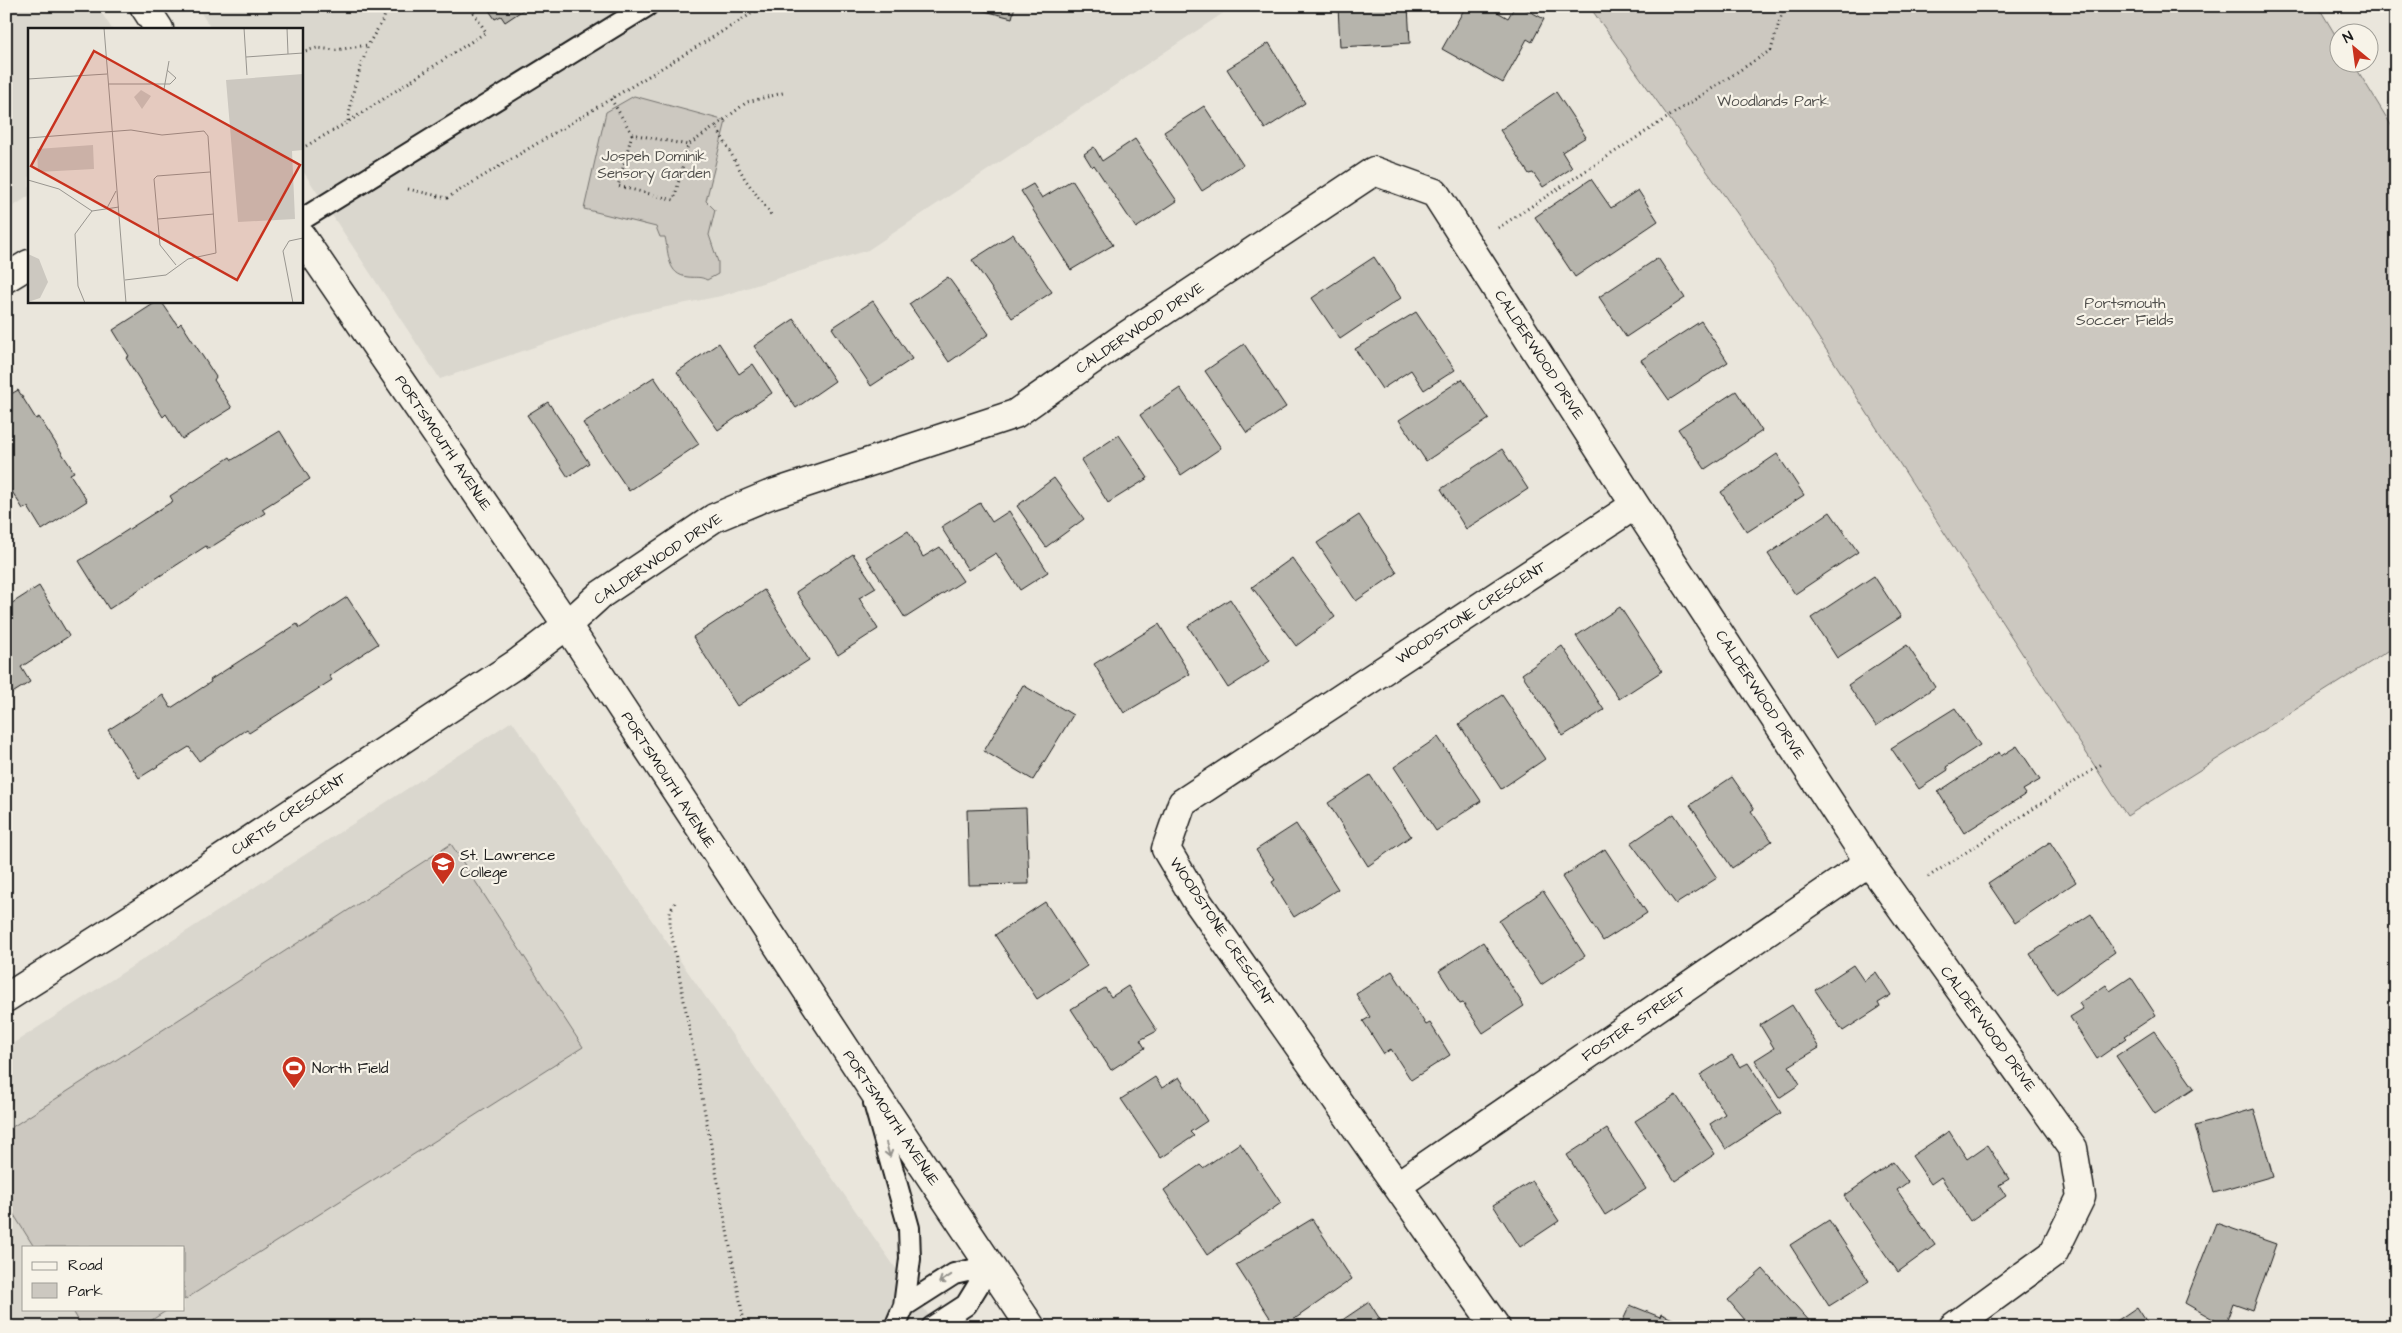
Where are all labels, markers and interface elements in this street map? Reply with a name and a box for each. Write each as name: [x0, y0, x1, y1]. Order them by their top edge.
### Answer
north arrow: [2330, 22, 2380, 72]
text: N: [2339, 27, 2357, 48]
inset map: [28, 28, 302, 302]
park label: Woodlands Park: [1717, 91, 1829, 112]
park label: Jospeh Dominik Sensory Garden: [597, 146, 711, 185]
street label: CALDERWOOD DRIVE: [1072, 277, 1208, 379]
street label: CALDERWOOD DRIVE: [1489, 286, 1589, 424]
park label: Portsmouth Soccer Fields: [2076, 293, 2174, 331]
street label: PORTSMOUTH AVENUE: [390, 371, 496, 515]
street label: CALDERWOOD DRIVE: [590, 508, 726, 610]
street label: WOODSTONE CRESCENT: [1392, 556, 1551, 670]
street label: CALDERWOOD DRIVE: [1710, 626, 1810, 764]
street label: PORTSMOUTH AVENUE: [616, 708, 720, 853]
street label: CURTIS CRESCENT: [227, 767, 351, 860]
place label: St. Lawrence College: [460, 845, 555, 884]
school or university icon: St. Lawrence College: [430, 851, 456, 885]
street label: WOODSTONE CRESCENT: [1164, 853, 1280, 1011]
street label: CALDERWOOD DRIVE: [1935, 962, 2041, 1096]
street label: FOSTER STREET: [1578, 981, 1691, 1067]
street label: PORTSMOUTH AVENUE: [838, 1046, 944, 1190]
sports icon: North Field: [281, 1055, 307, 1089]
place label: North Field: [312, 1058, 389, 1079]
one-way arrow: [883, 1142, 893, 1158]
legend: [22, 1246, 185, 1310]
text: Road: [68, 1255, 103, 1276]
one-way arrow: [938, 1275, 952, 1285]
text: Park: [68, 1281, 103, 1302]

